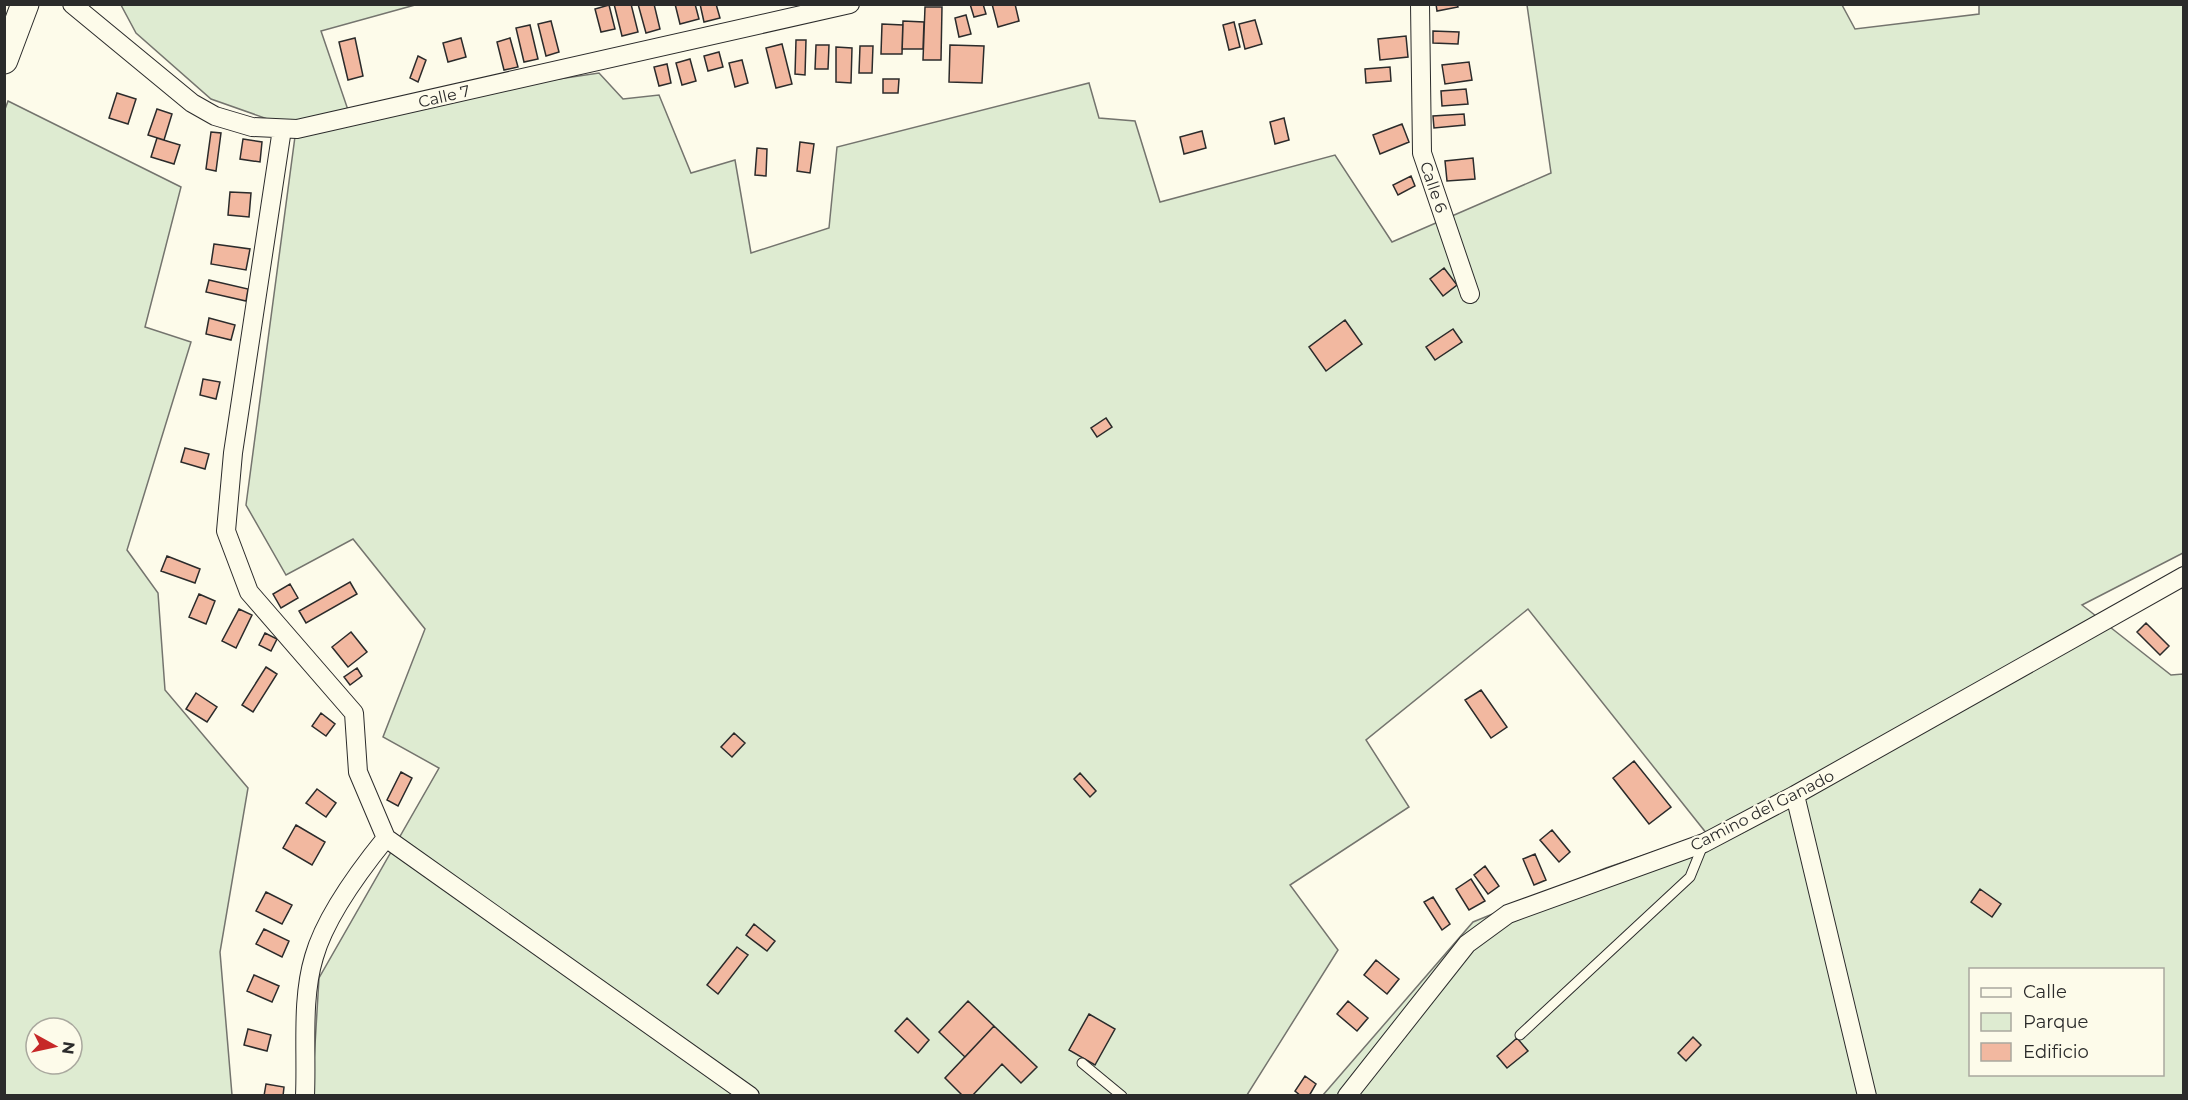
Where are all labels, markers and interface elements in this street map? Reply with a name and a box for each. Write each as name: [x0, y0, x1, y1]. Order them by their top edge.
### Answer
street label: Calle 7: [416, 81, 472, 112]
street label: Calle 6: [1416, 159, 1451, 215]
street label: Camino del Ganado: [1687, 766, 1837, 855]
legend: [1969, 968, 2164, 1076]
text: Calle: [2023, 981, 2067, 1003]
text: Parque: [2023, 1011, 2089, 1033]
north arrow: [24, 1016, 84, 1076]
text: N: [58, 1040, 79, 1056]
text: Edificio: [2023, 1041, 2089, 1063]

